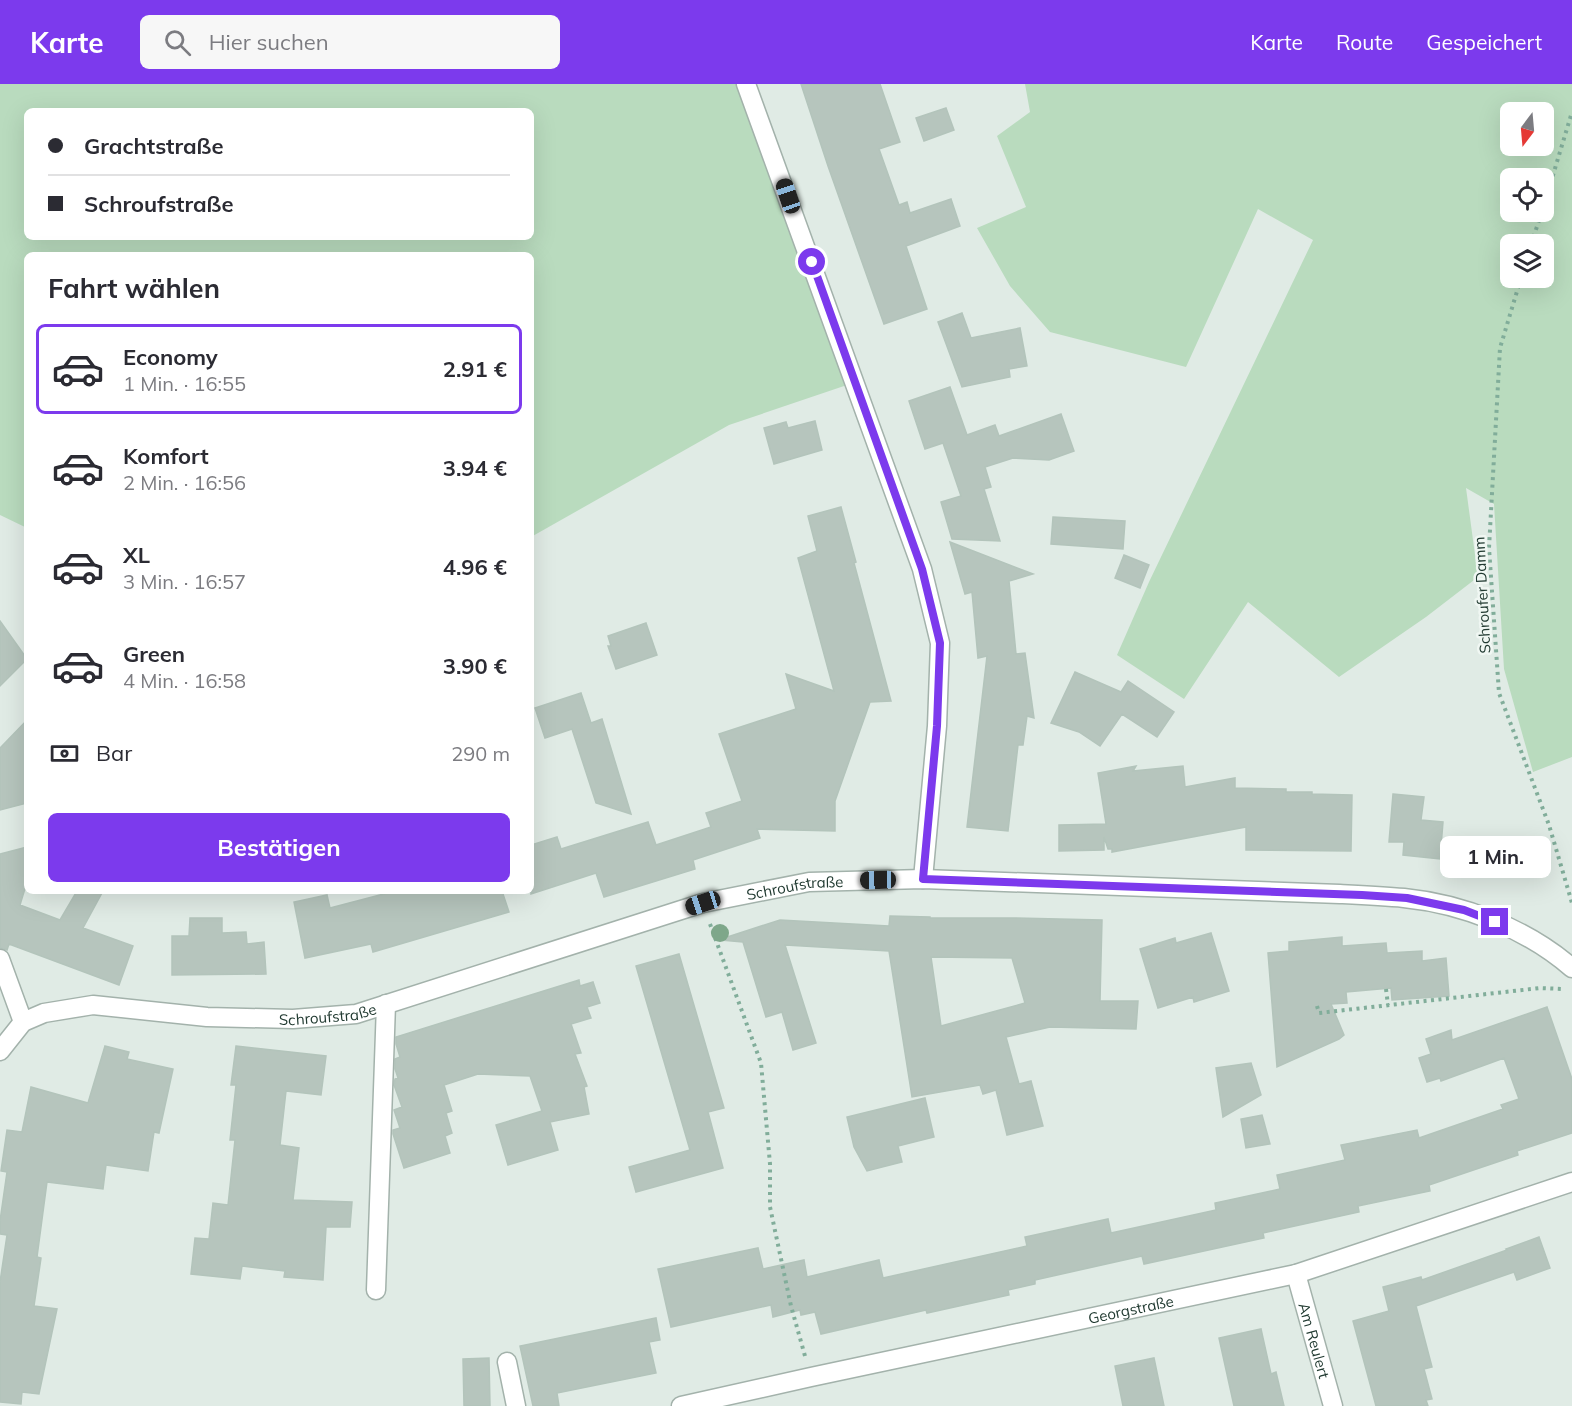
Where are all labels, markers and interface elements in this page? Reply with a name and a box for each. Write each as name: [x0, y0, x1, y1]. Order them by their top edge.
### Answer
search box: [140, 15, 560, 69]
text: Karte: [30, 25, 104, 60]
icon: search: [161, 26, 194, 59]
text: Hier suchen: [209, 28, 329, 56]
text: Karte: [1250, 29, 1303, 55]
text: Route: [1336, 29, 1393, 55]
text: Gespeichert: [1426, 29, 1542, 55]
north arrow: [1500, 102, 1554, 156]
map controls: [1500, 102, 1554, 288]
text: Grachtstraße: [84, 132, 223, 160]
button: locate: [1500, 168, 1554, 222]
car: [774, 176, 802, 216]
text: Schroufstraße: [84, 190, 233, 218]
button: layers: [1500, 234, 1554, 288]
route start: [798, 248, 825, 275]
text: Fahrt wählen: [48, 271, 220, 305]
icon: car: [51, 342, 105, 396]
text: Economy: [123, 343, 218, 371]
text: 2.91 €: [443, 355, 507, 383]
text: 1 Min. · 16:55: [123, 371, 246, 396]
icon: car: [51, 441, 105, 495]
text: Komfort: [123, 442, 209, 470]
text: 3.94 €: [443, 454, 507, 482]
text: 2 Min. · 16:56: [123, 470, 246, 495]
street label: Schroufer Damm: [1469, 536, 1495, 654]
icon: car: [51, 540, 105, 594]
text: XL: [123, 541, 150, 569]
text: 4.96 €: [443, 553, 507, 581]
text: 3 Min. · 16:57: [123, 569, 246, 594]
icon: car: [51, 639, 105, 693]
text: Green: [123, 640, 185, 668]
text: 3.90 €: [443, 652, 507, 680]
text: 4 Min. · 16:58: [123, 668, 246, 693]
icon: cash: [48, 737, 81, 770]
text: Bar: [96, 739, 132, 767]
text: 290 m: [451, 741, 510, 766]
button: Bestätigen: [48, 813, 510, 882]
callout: 1 Min.: [1440, 835, 1550, 877]
text: 1 Min.: [1467, 844, 1524, 869]
car: [860, 871, 896, 889]
street label: Schroufstraße: [745, 872, 843, 904]
car: [683, 889, 723, 917]
route end: [1481, 908, 1508, 935]
street label: Schroufstraße: [279, 999, 379, 1029]
street label: Georgstraße: [1086, 1291, 1175, 1327]
street label: Am Reulert: [1295, 1300, 1334, 1381]

